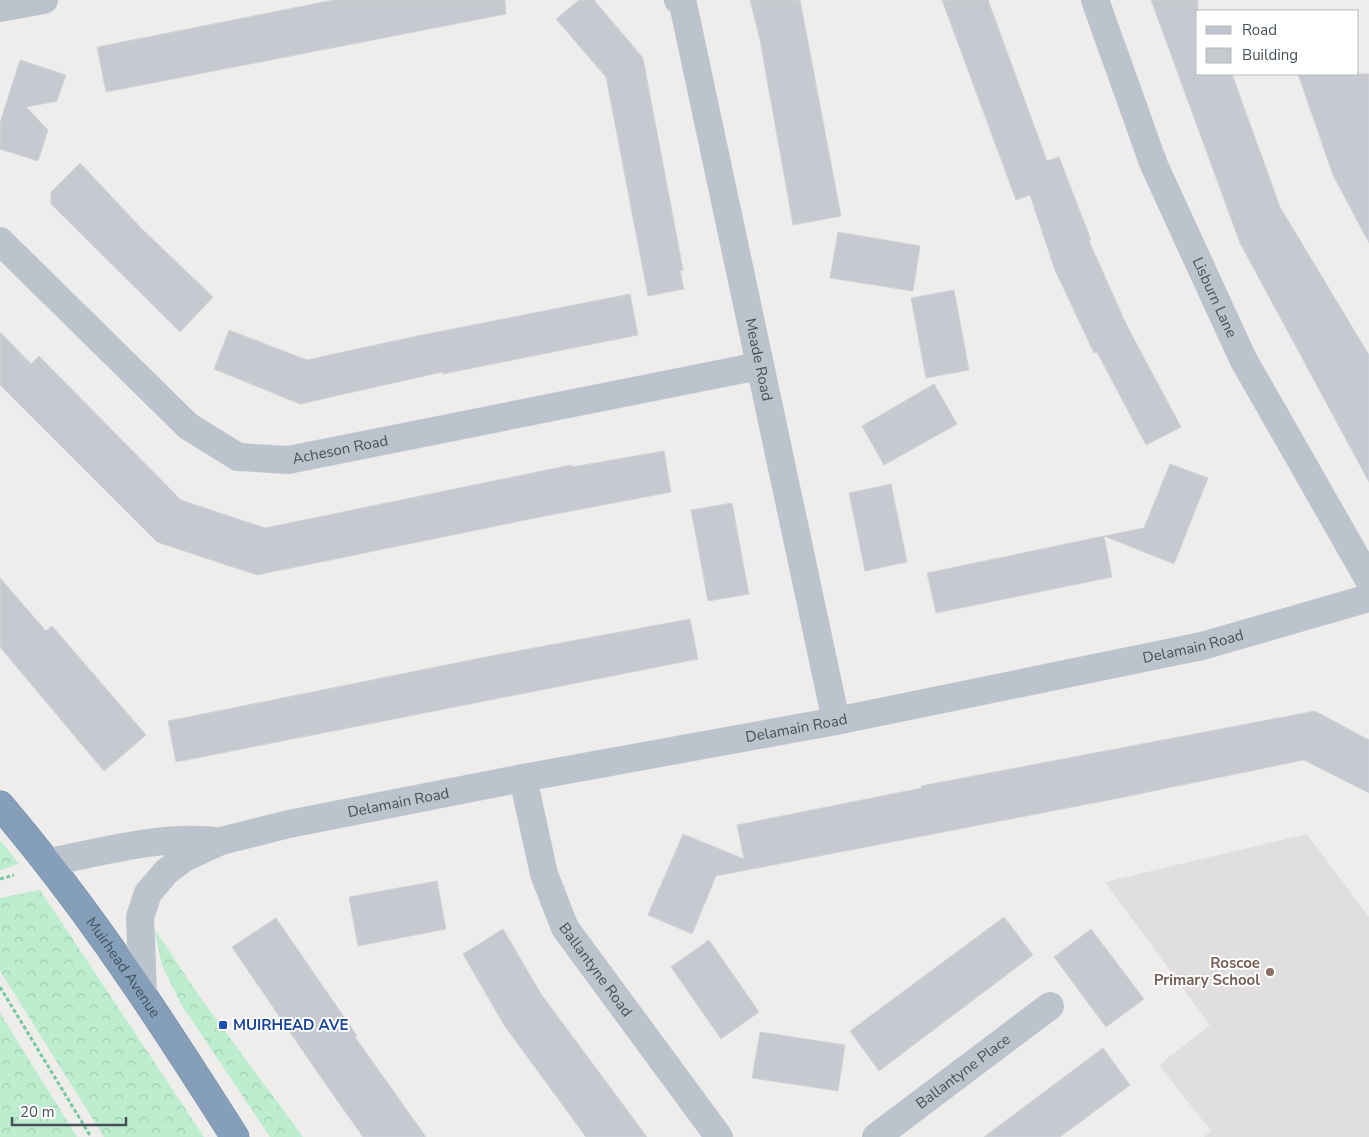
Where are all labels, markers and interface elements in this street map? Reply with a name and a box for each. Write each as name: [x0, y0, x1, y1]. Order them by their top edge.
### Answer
legend: [1196, 10, 1359, 75]
text: Road: [1242, 20, 1277, 40]
text: Building: [1242, 45, 1298, 65]
street label: Lisburn Lane: [1188, 254, 1242, 341]
street label: Meade Road: [740, 316, 777, 403]
street label: Acheson Road: [291, 430, 390, 469]
street label: Delamain Road: [1141, 625, 1246, 668]
street label: Delamain Road: [744, 709, 849, 747]
street label: Delamain Road: [346, 783, 451, 822]
street label: Muirhead Avenue: [81, 913, 165, 1022]
street label: Ballantyne Road: [554, 919, 637, 1021]
place label: Roscoe Primary School: [1154, 953, 1260, 990]
marker: Roscoe Primary School: [1264, 966, 1276, 978]
place label: MUIRHEAD AVE: [233, 1015, 349, 1035]
marker: MUIRHEAD AVE: [217, 1019, 229, 1031]
street label: Ballantyne Place: [912, 1029, 1014, 1114]
scale bar: [12, 1094, 126, 1126]
text: 20 m: [20, 1102, 55, 1122]

